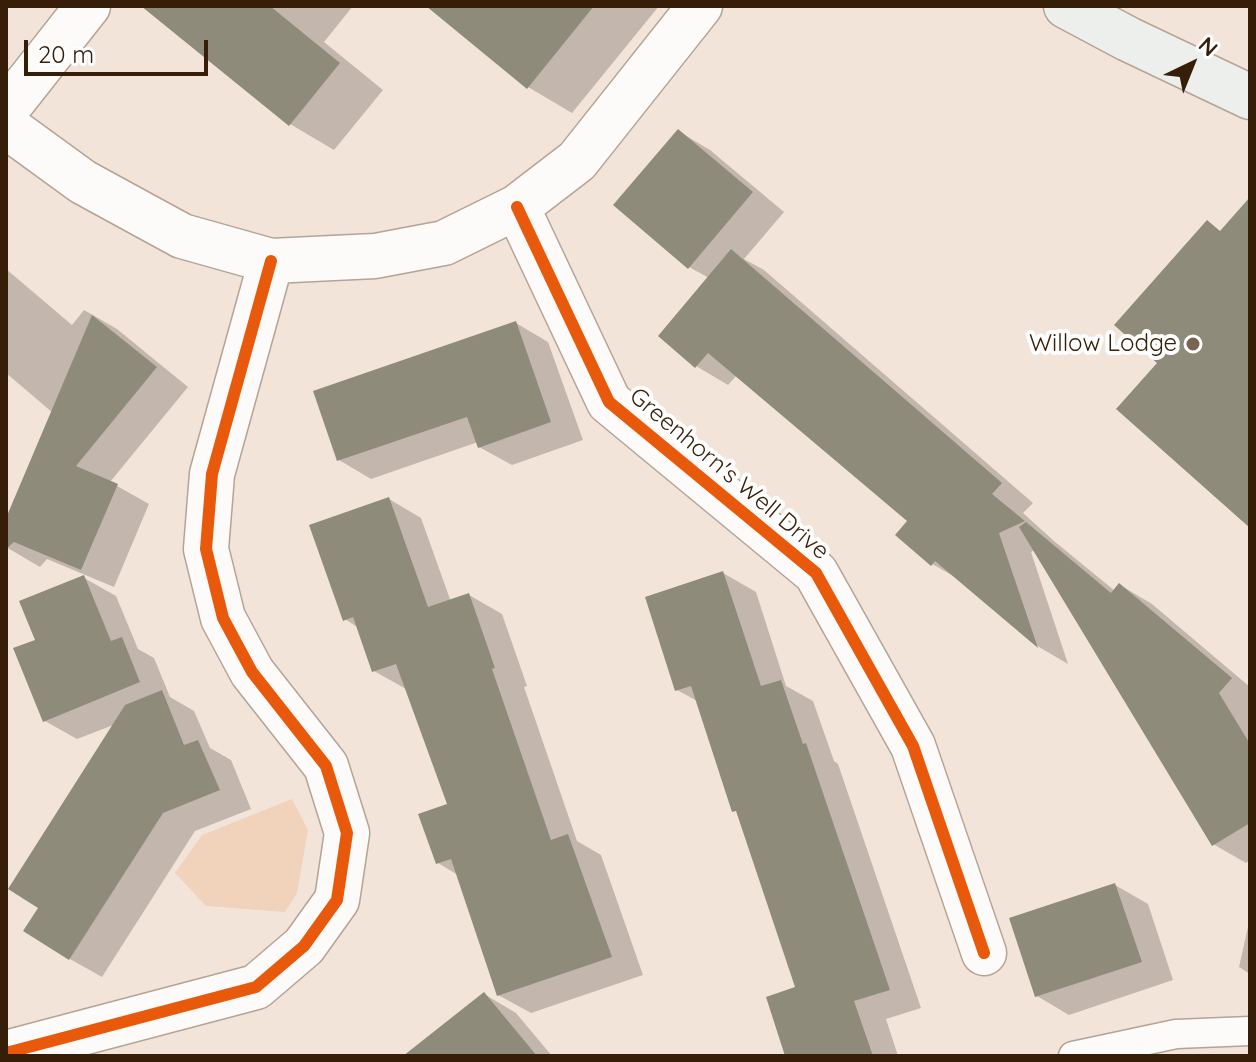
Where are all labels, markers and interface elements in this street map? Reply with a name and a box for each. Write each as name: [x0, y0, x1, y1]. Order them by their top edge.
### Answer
scale bar: [28, 24, 212, 74]
north arrow: [1152, 24, 1232, 104]
text: N: [1193, 31, 1224, 62]
text: 20 m: [38, 39, 94, 69]
place label: Willow Lodge: [1029, 330, 1177, 358]
marker: Willow Lodge: [1184, 335, 1202, 353]
street label: Greenhorn's Well Drive: [623, 382, 835, 566]

